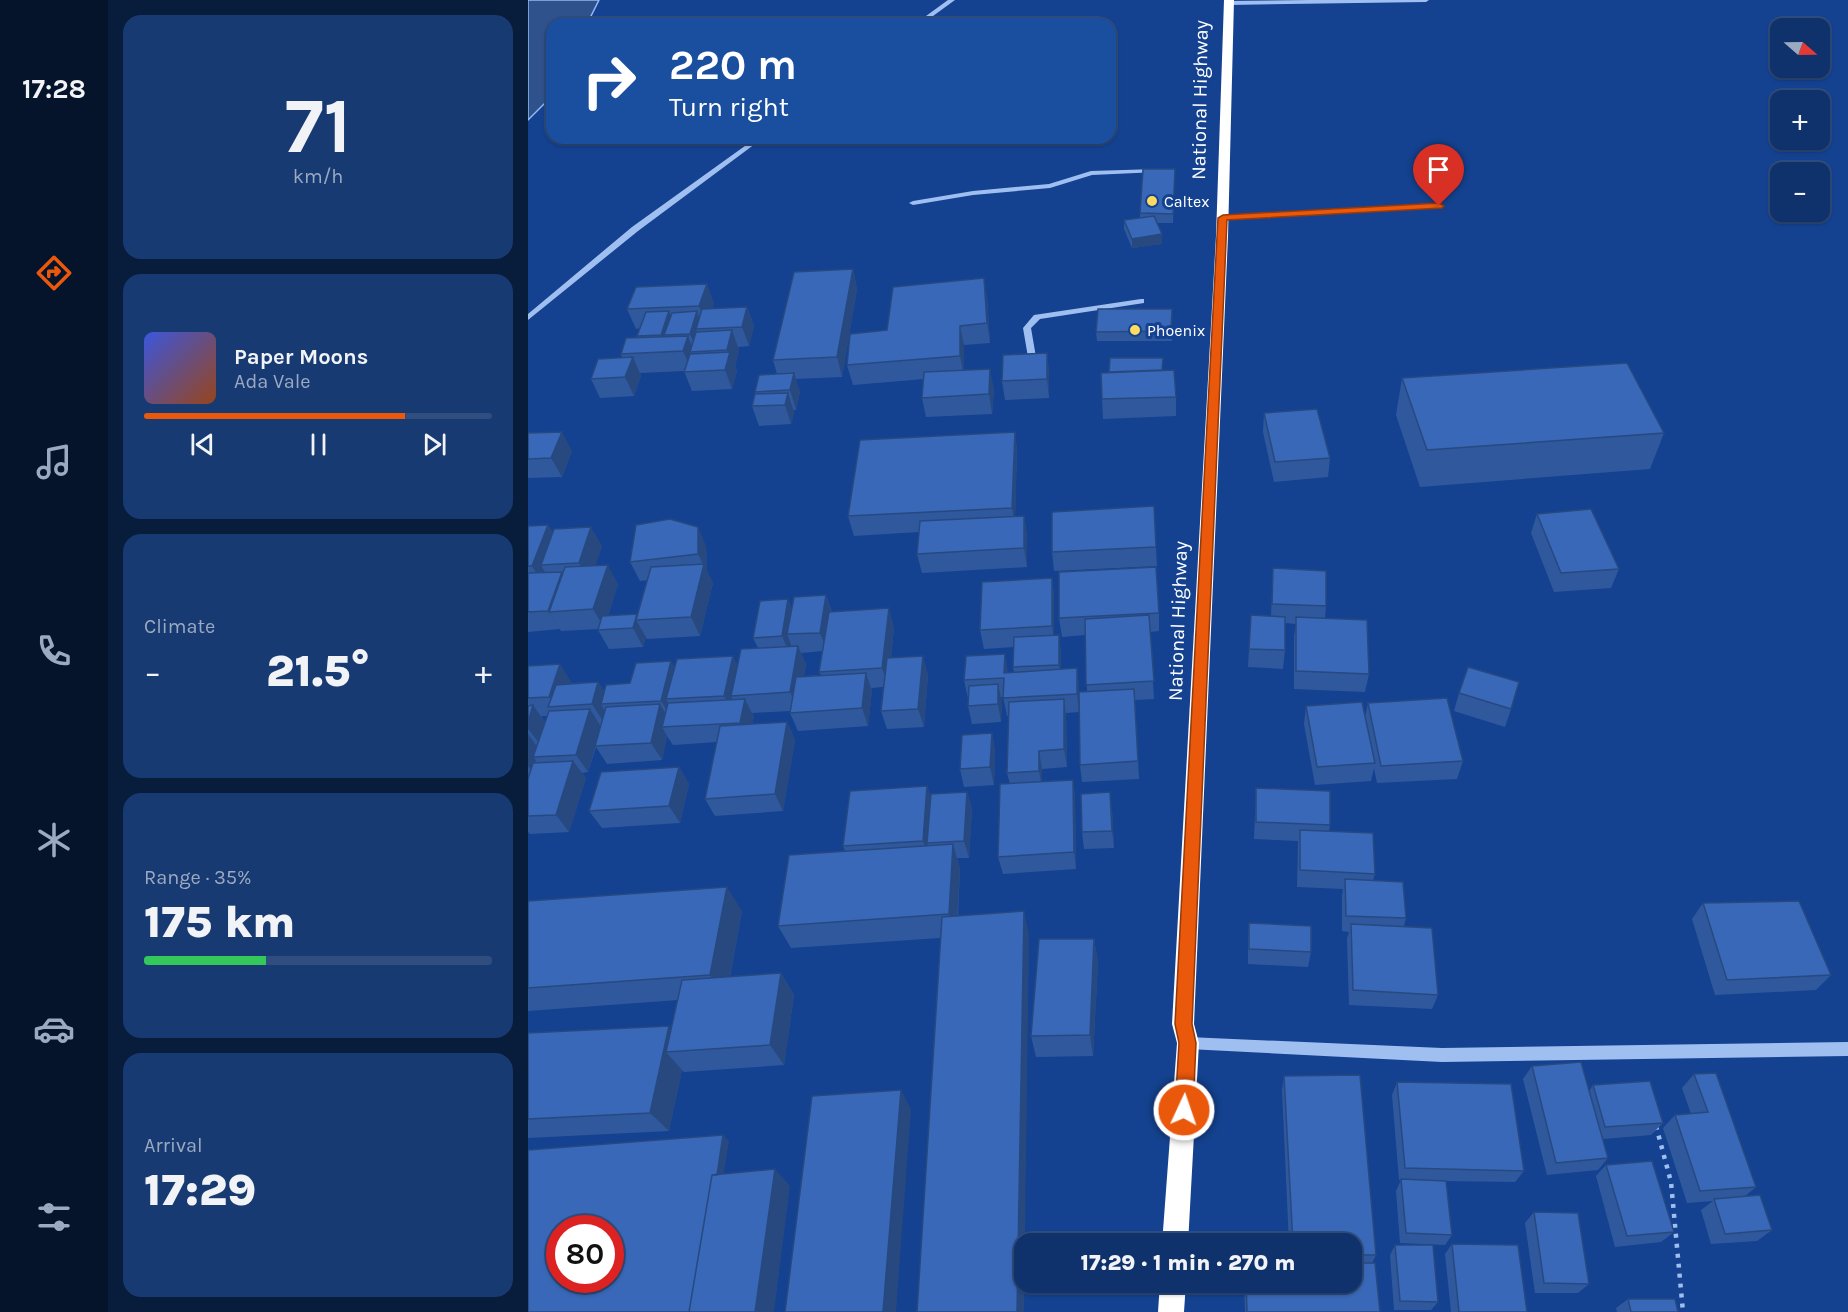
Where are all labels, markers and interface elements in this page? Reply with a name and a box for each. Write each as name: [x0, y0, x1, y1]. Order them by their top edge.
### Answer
north arrow: [1770, 18, 1830, 78]
map controls: [1770, 18, 1830, 222]
street label: National Highway: [1187, 20, 1213, 180]
text: 220 m: [669, 40, 797, 90]
icon: right: [570, 42, 648, 120]
text: 17:28: [22, 73, 86, 105]
text: 71: [285, 80, 351, 172]
button: +: [1770, 90, 1830, 150]
text: Turn right: [669, 91, 789, 123]
pin: [1413, 144, 1464, 206]
icon: arrive: [1422, 153, 1455, 186]
button: −: [1770, 162, 1830, 222]
text: km/h: [293, 165, 343, 188]
place label: Caltex: [1164, 192, 1210, 211]
marker: Caltex: [1145, 194, 1159, 208]
icon: directions: [33, 252, 75, 294]
place label: Phoenix: [1147, 321, 1205, 340]
marker: Phoenix: [1128, 323, 1142, 337]
text: Paper Moons: [234, 344, 368, 370]
text: Ada Vale: [234, 370, 311, 393]
icon: previous: [186, 428, 219, 461]
icon: pause: [302, 428, 335, 461]
icon: next: [418, 428, 451, 461]
icon: music: [33, 441, 75, 483]
street label: National Highway: [1164, 541, 1192, 701]
text: Climate: [144, 615, 215, 638]
icon: phone: [33, 630, 75, 672]
text: 21.5°: [266, 645, 370, 697]
text: −: [144, 653, 161, 691]
text: +: [475, 653, 492, 691]
icon: climate: [33, 819, 75, 861]
text: Range · 35%: [144, 866, 252, 889]
text: 175 km: [144, 896, 295, 948]
icon: car: [33, 1008, 75, 1050]
position arrow: [1152, 1078, 1216, 1142]
text: Arrival: [144, 1134, 203, 1157]
text: 17:29: [144, 1164, 256, 1216]
icon: filters: [33, 1196, 75, 1238]
speed limit sign: 80: [546, 1215, 624, 1293]
text: 17:29 · 1 min · 270 m: [1081, 1250, 1295, 1276]

